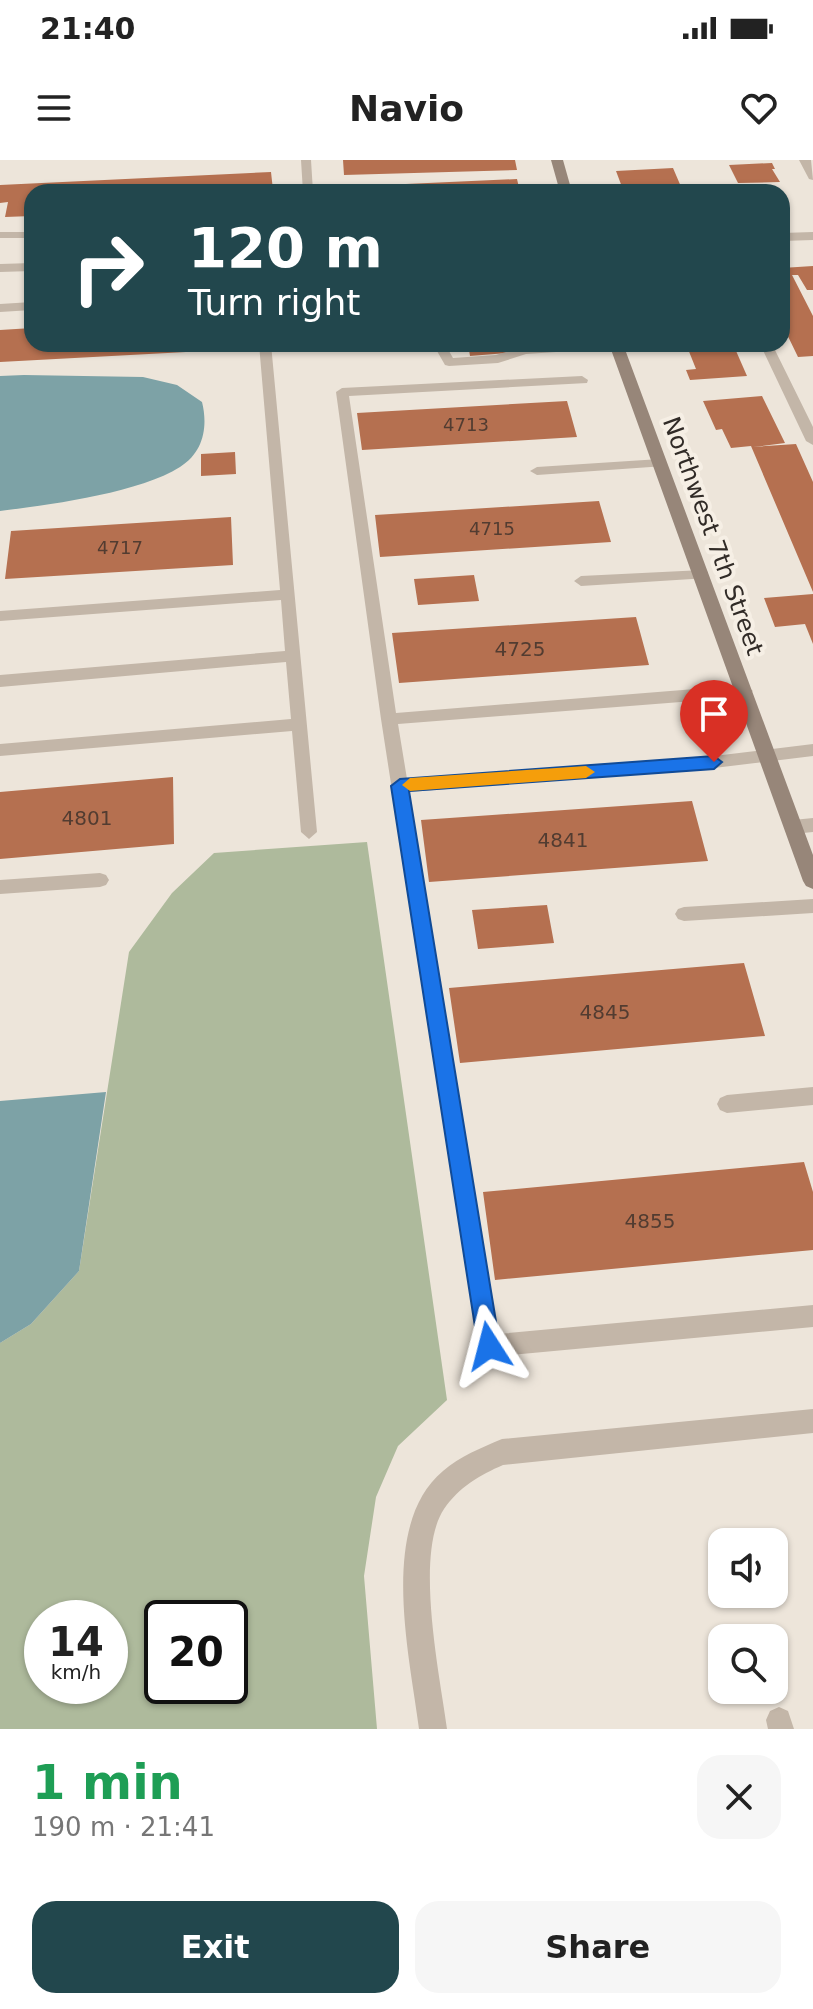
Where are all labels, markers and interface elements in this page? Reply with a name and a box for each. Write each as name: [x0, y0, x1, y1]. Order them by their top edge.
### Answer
text: 21:40: [40, 11, 136, 46]
icon: menu: [32, 86, 76, 130]
icon: heart: [737, 86, 781, 130]
text: Navio: [349, 88, 464, 129]
text: 120 m: [188, 215, 383, 280]
icon: right: [56, 216, 160, 320]
text: Turn right: [188, 282, 360, 323]
street label: Northwest 7th Street: [657, 413, 769, 659]
house number: 4713: [443, 414, 489, 435]
house number: 4715: [469, 518, 515, 539]
house number: 4717: [97, 537, 143, 558]
house number: 4725: [495, 637, 545, 661]
pin: [680, 680, 748, 762]
icon: arrive: [692, 692, 736, 736]
house number: 4801: [62, 806, 112, 830]
house number: 4841: [538, 828, 588, 852]
house number: 4845: [580, 1000, 630, 1024]
house number: 4855: [625, 1209, 675, 1233]
position arrow: [447, 1304, 531, 1388]
map controls: [708, 1528, 788, 1704]
button: sound: [708, 1528, 788, 1608]
speed limit sign: 20: [144, 1600, 248, 1704]
text: 14: [48, 1619, 104, 1665]
button: search: [708, 1624, 788, 1704]
text: km/h: [51, 1660, 101, 1684]
text: 1 min: [32, 1754, 183, 1810]
button: close: [697, 1755, 781, 1839]
text: 190 m · 21:41: [32, 1812, 215, 1842]
button: Exit: [32, 1901, 399, 1993]
button: Share: [415, 1901, 781, 1993]

